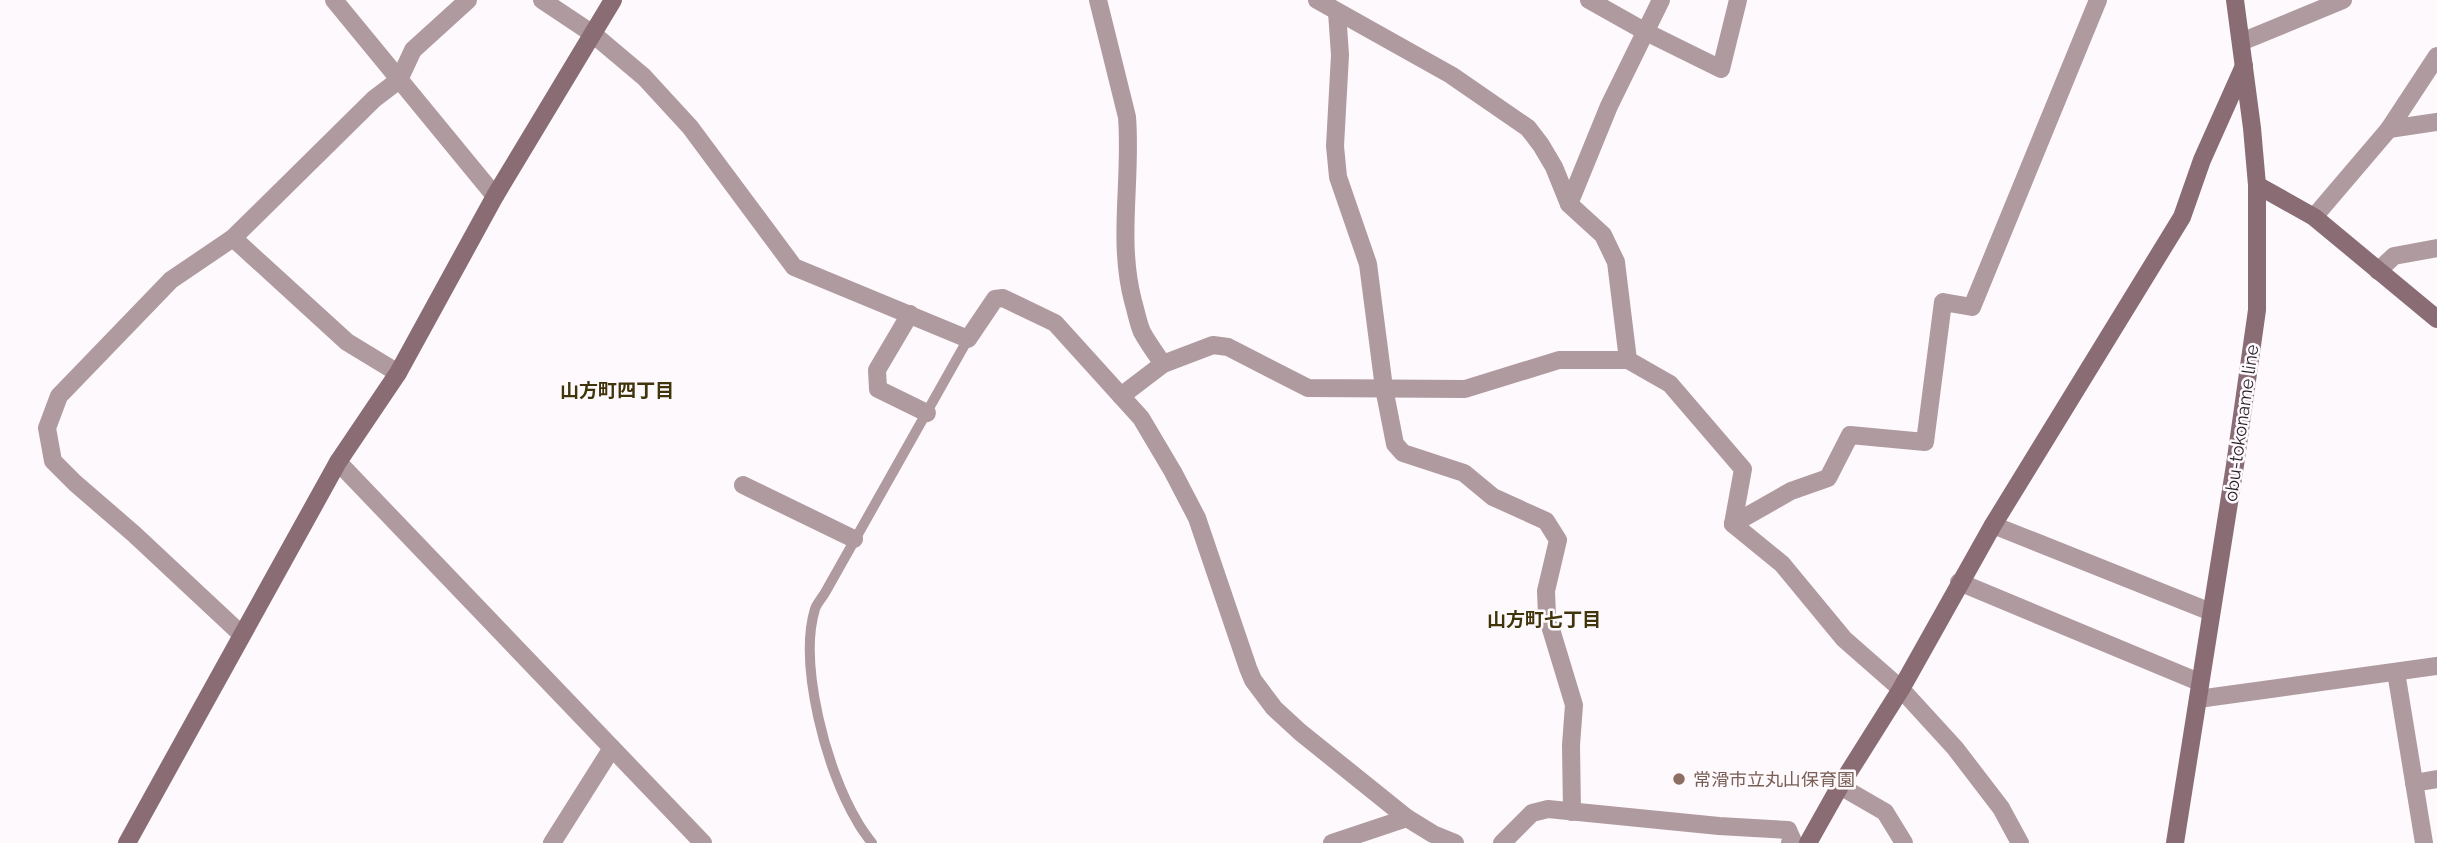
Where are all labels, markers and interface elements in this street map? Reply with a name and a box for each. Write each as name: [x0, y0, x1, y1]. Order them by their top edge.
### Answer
street label: obu-tokoname line: [2220, 343, 2262, 503]
district label: 山方町四丁目: [560, 379, 674, 401]
district label: 山方町七丁目: [1487, 608, 1601, 630]
place label: 常滑市立丸山保育園: [1693, 769, 1855, 790]
marker: 常滑市立丸山保育園: [1671, 771, 1687, 787]

